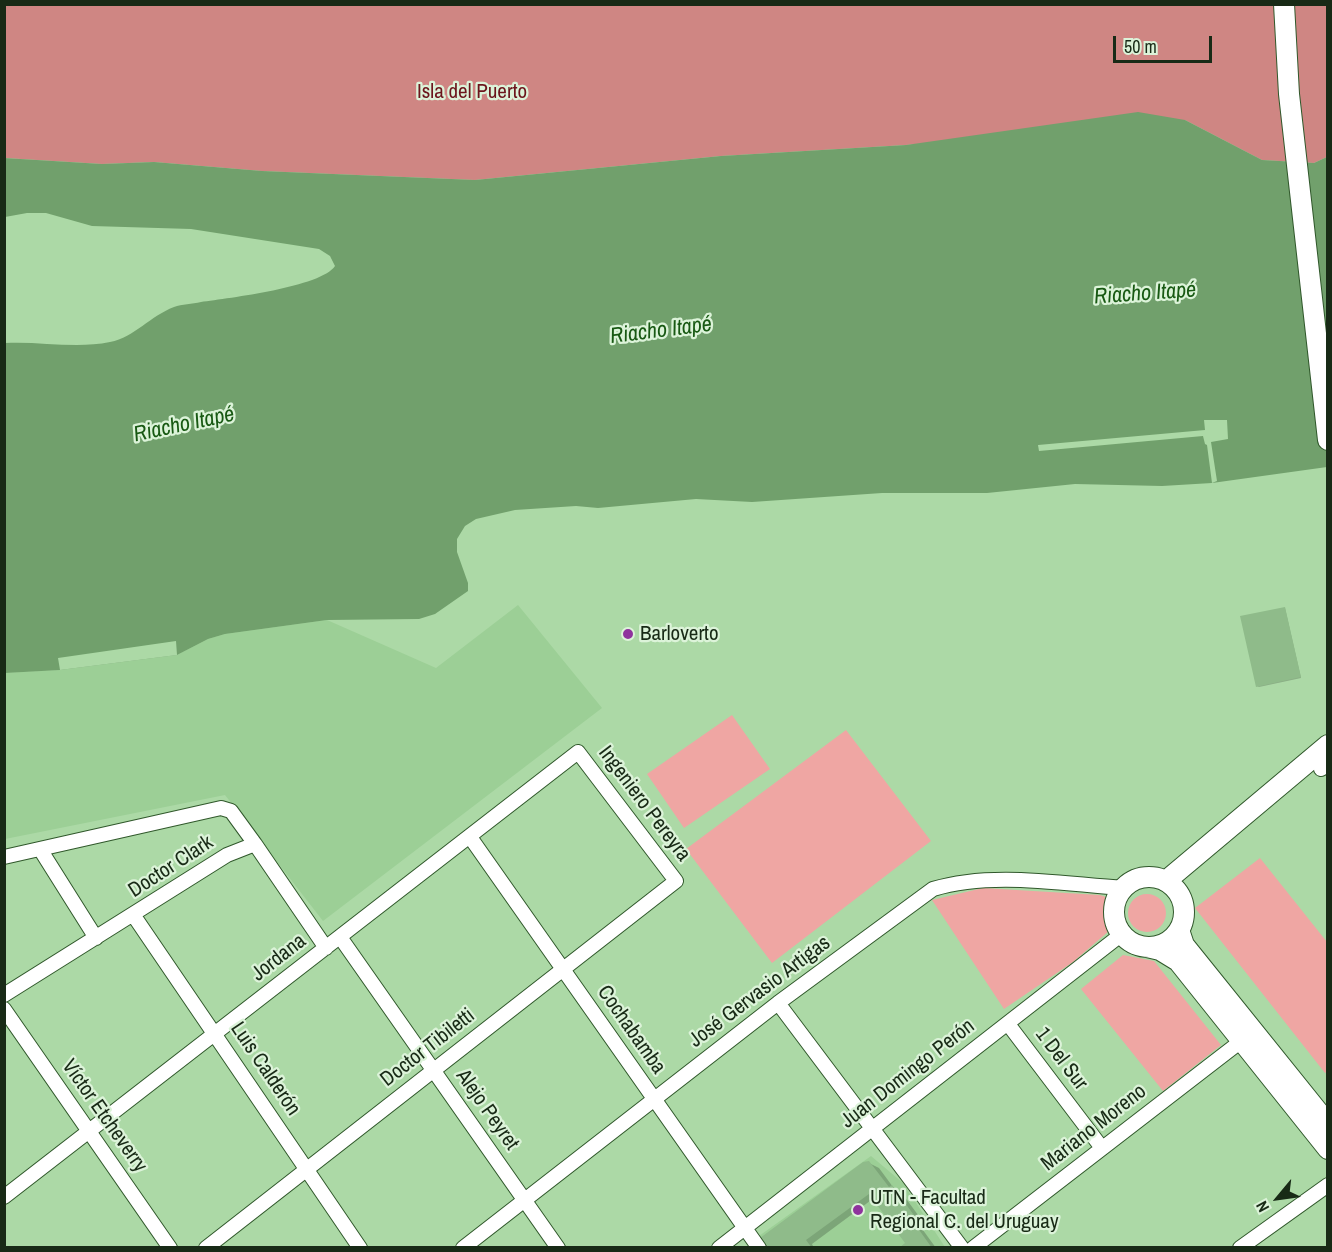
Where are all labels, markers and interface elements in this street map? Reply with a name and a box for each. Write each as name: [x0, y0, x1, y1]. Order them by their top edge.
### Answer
scale bar: [1116, 24, 1215, 62]
text: 50 m: [1124, 34, 1157, 59]
park label: Isla del Puerto: [417, 79, 527, 105]
water label: Riacho Itapé: [1093, 277, 1197, 311]
water label: Riacho Itapé: [609, 312, 713, 350]
water label: Riacho Itapé: [131, 401, 237, 449]
place label: Barloverto: [640, 621, 718, 647]
marker: Barloverto: [621, 627, 635, 641]
street label: Ingeniero Pereyra: [592, 741, 696, 867]
street label: Doctor Clark: [124, 830, 218, 904]
street label: Jordana: [247, 929, 311, 987]
street label: José Gervasio Artigas: [684, 931, 836, 1053]
street label: Cochabamba: [591, 981, 671, 1079]
street label: Doctor Tibiletti: [376, 1003, 480, 1093]
street label: Juan Domingo Perón: [836, 1014, 980, 1134]
street label: Luis Calderón: [225, 1018, 305, 1120]
street label: 1 Del Sur: [1029, 1023, 1093, 1095]
street label: Víctor Etcheverry: [56, 1055, 152, 1177]
street label: Alejo Peyret: [450, 1065, 524, 1155]
street label: Mariano Moreno: [1036, 1079, 1152, 1177]
north arrow: [1248, 1168, 1308, 1228]
place label: UTN - Facultad Regional C. del Uruguay: [870, 1185, 1059, 1235]
text: N: [1250, 1197, 1274, 1216]
marker: UTN - Facultad Regional C. del Uruguay: [851, 1203, 865, 1217]

